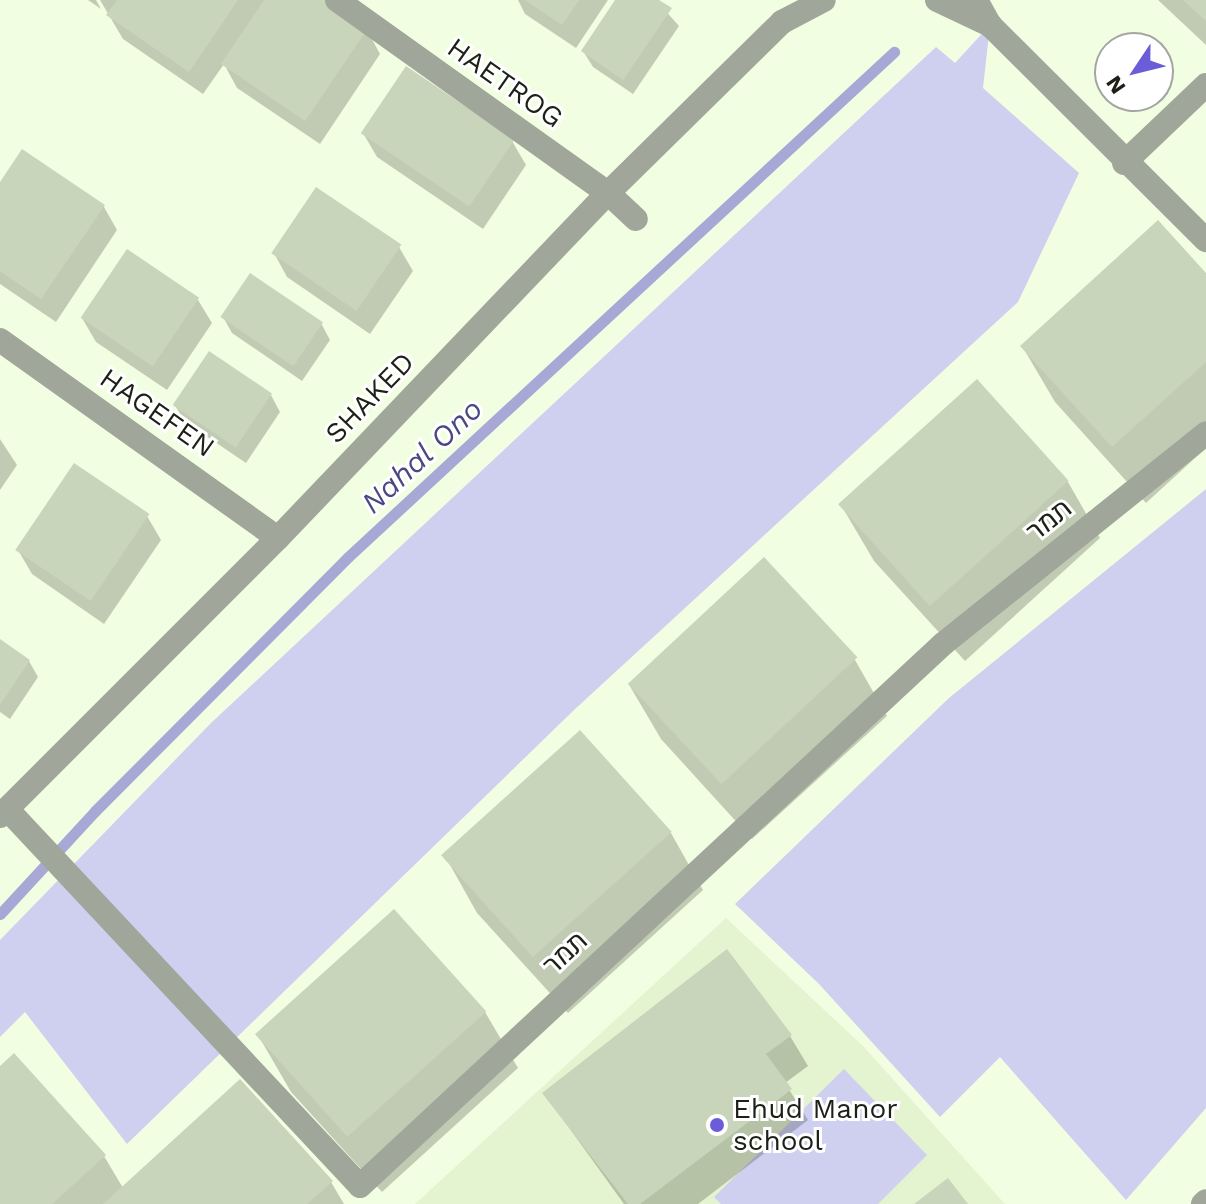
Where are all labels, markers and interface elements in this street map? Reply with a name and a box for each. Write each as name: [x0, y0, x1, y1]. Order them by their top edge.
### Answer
street label: HAETROG: [441, 31, 569, 135]
north arrow: [1094, 32, 1174, 112]
text: N: [1101, 71, 1130, 99]
street label: SHAKED: [319, 346, 421, 450]
street label: HAGEFEN: [93, 361, 221, 465]
water label: Nahal Ono: [354, 391, 490, 521]
street label: תמר: [1019, 492, 1079, 548]
street label: תמר: [536, 924, 594, 982]
place label: Ehud Manor school: [733, 1092, 898, 1158]
marker: Ehud Manor school: [708, 1116, 726, 1134]

